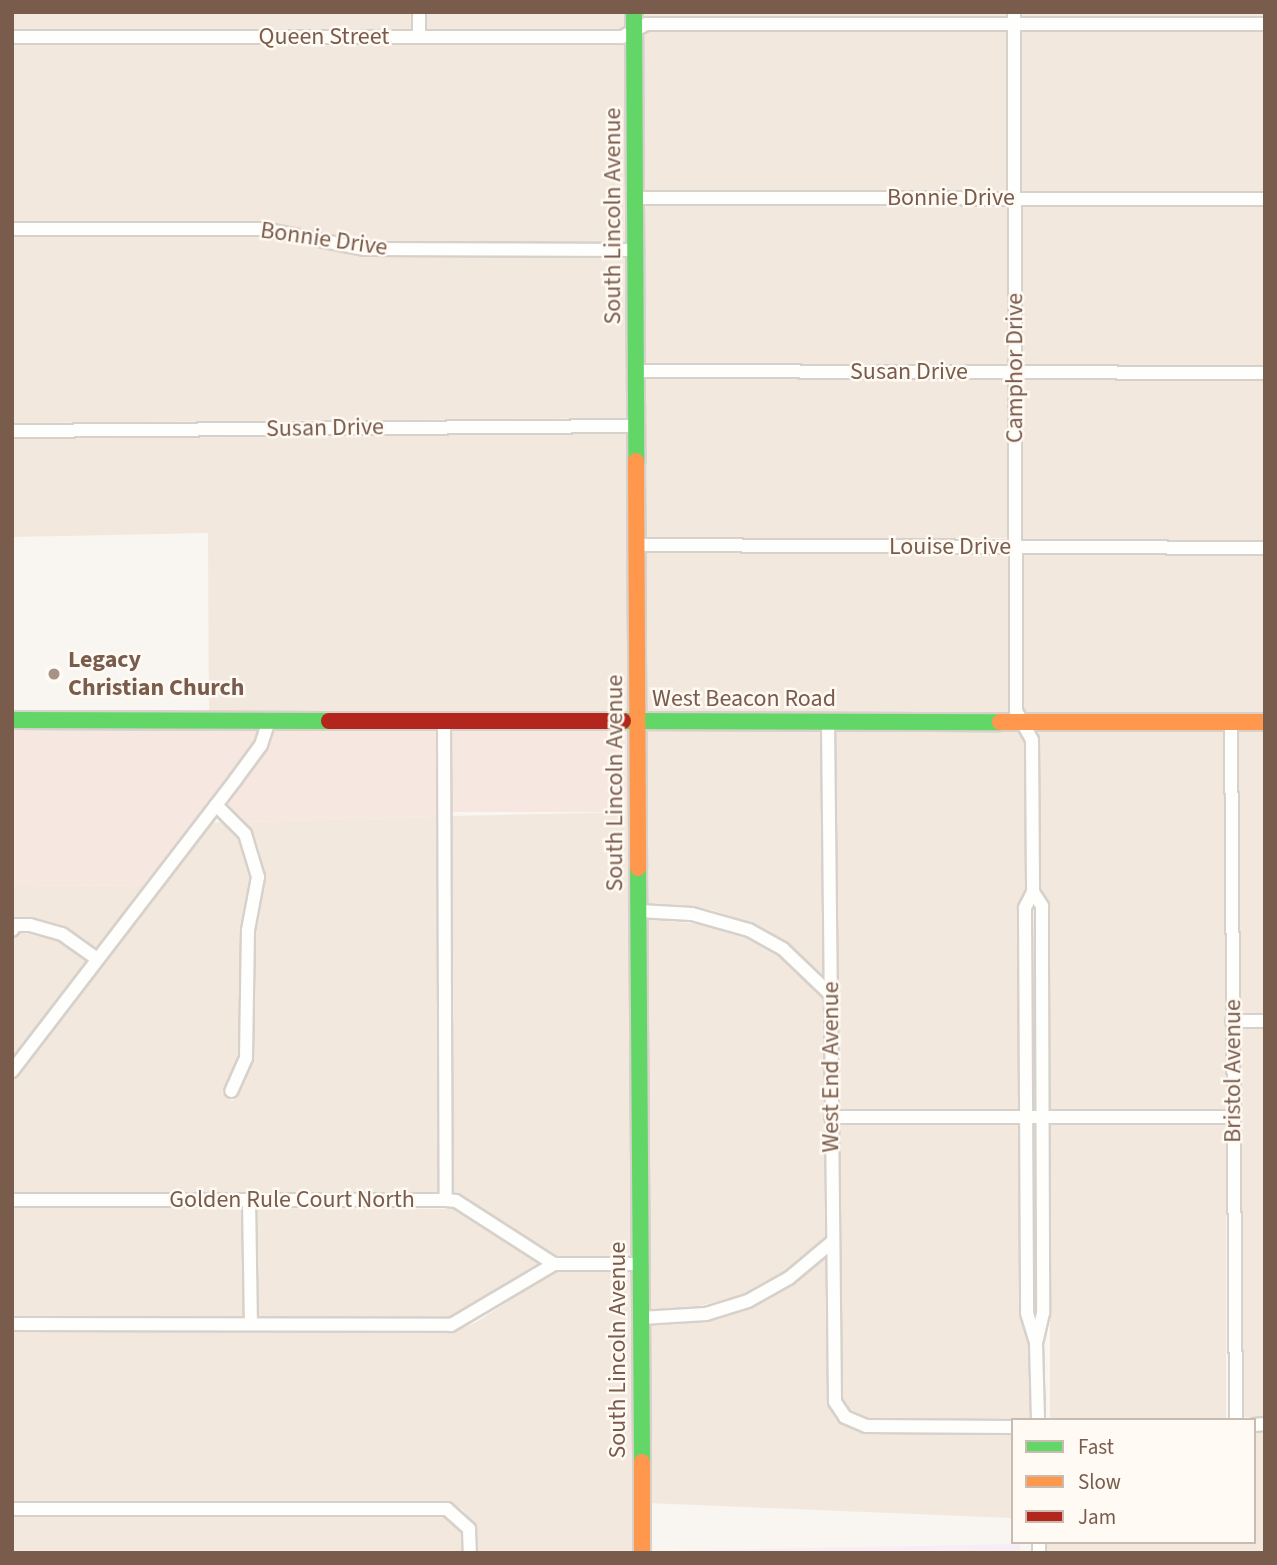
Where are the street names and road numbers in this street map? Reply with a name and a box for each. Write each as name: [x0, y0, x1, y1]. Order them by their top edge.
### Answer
street label: Queen Street: [259, 23, 389, 51]
street label: South Lincoln Avenue: [599, 107, 627, 325]
street label: Bonnie Drive: [887, 184, 1015, 212]
street label: Bonnie Drive: [259, 216, 389, 262]
street label: Camphor Drive: [1001, 293, 1029, 443]
street label: Susan Drive: [850, 358, 968, 386]
street label: Susan Drive: [266, 413, 384, 443]
street label: Louise Drive: [889, 533, 1011, 561]
street label: South Lincoln Avenue: [601, 674, 629, 892]
street label: West Beacon Road: [652, 685, 836, 713]
street label: West End Avenue: [817, 981, 845, 1153]
street label: Bristol Avenue: [1219, 999, 1247, 1143]
street label: Golden Rule Court North: [169, 1186, 415, 1214]
street label: South Lincoln Avenue: [604, 1241, 632, 1459]

